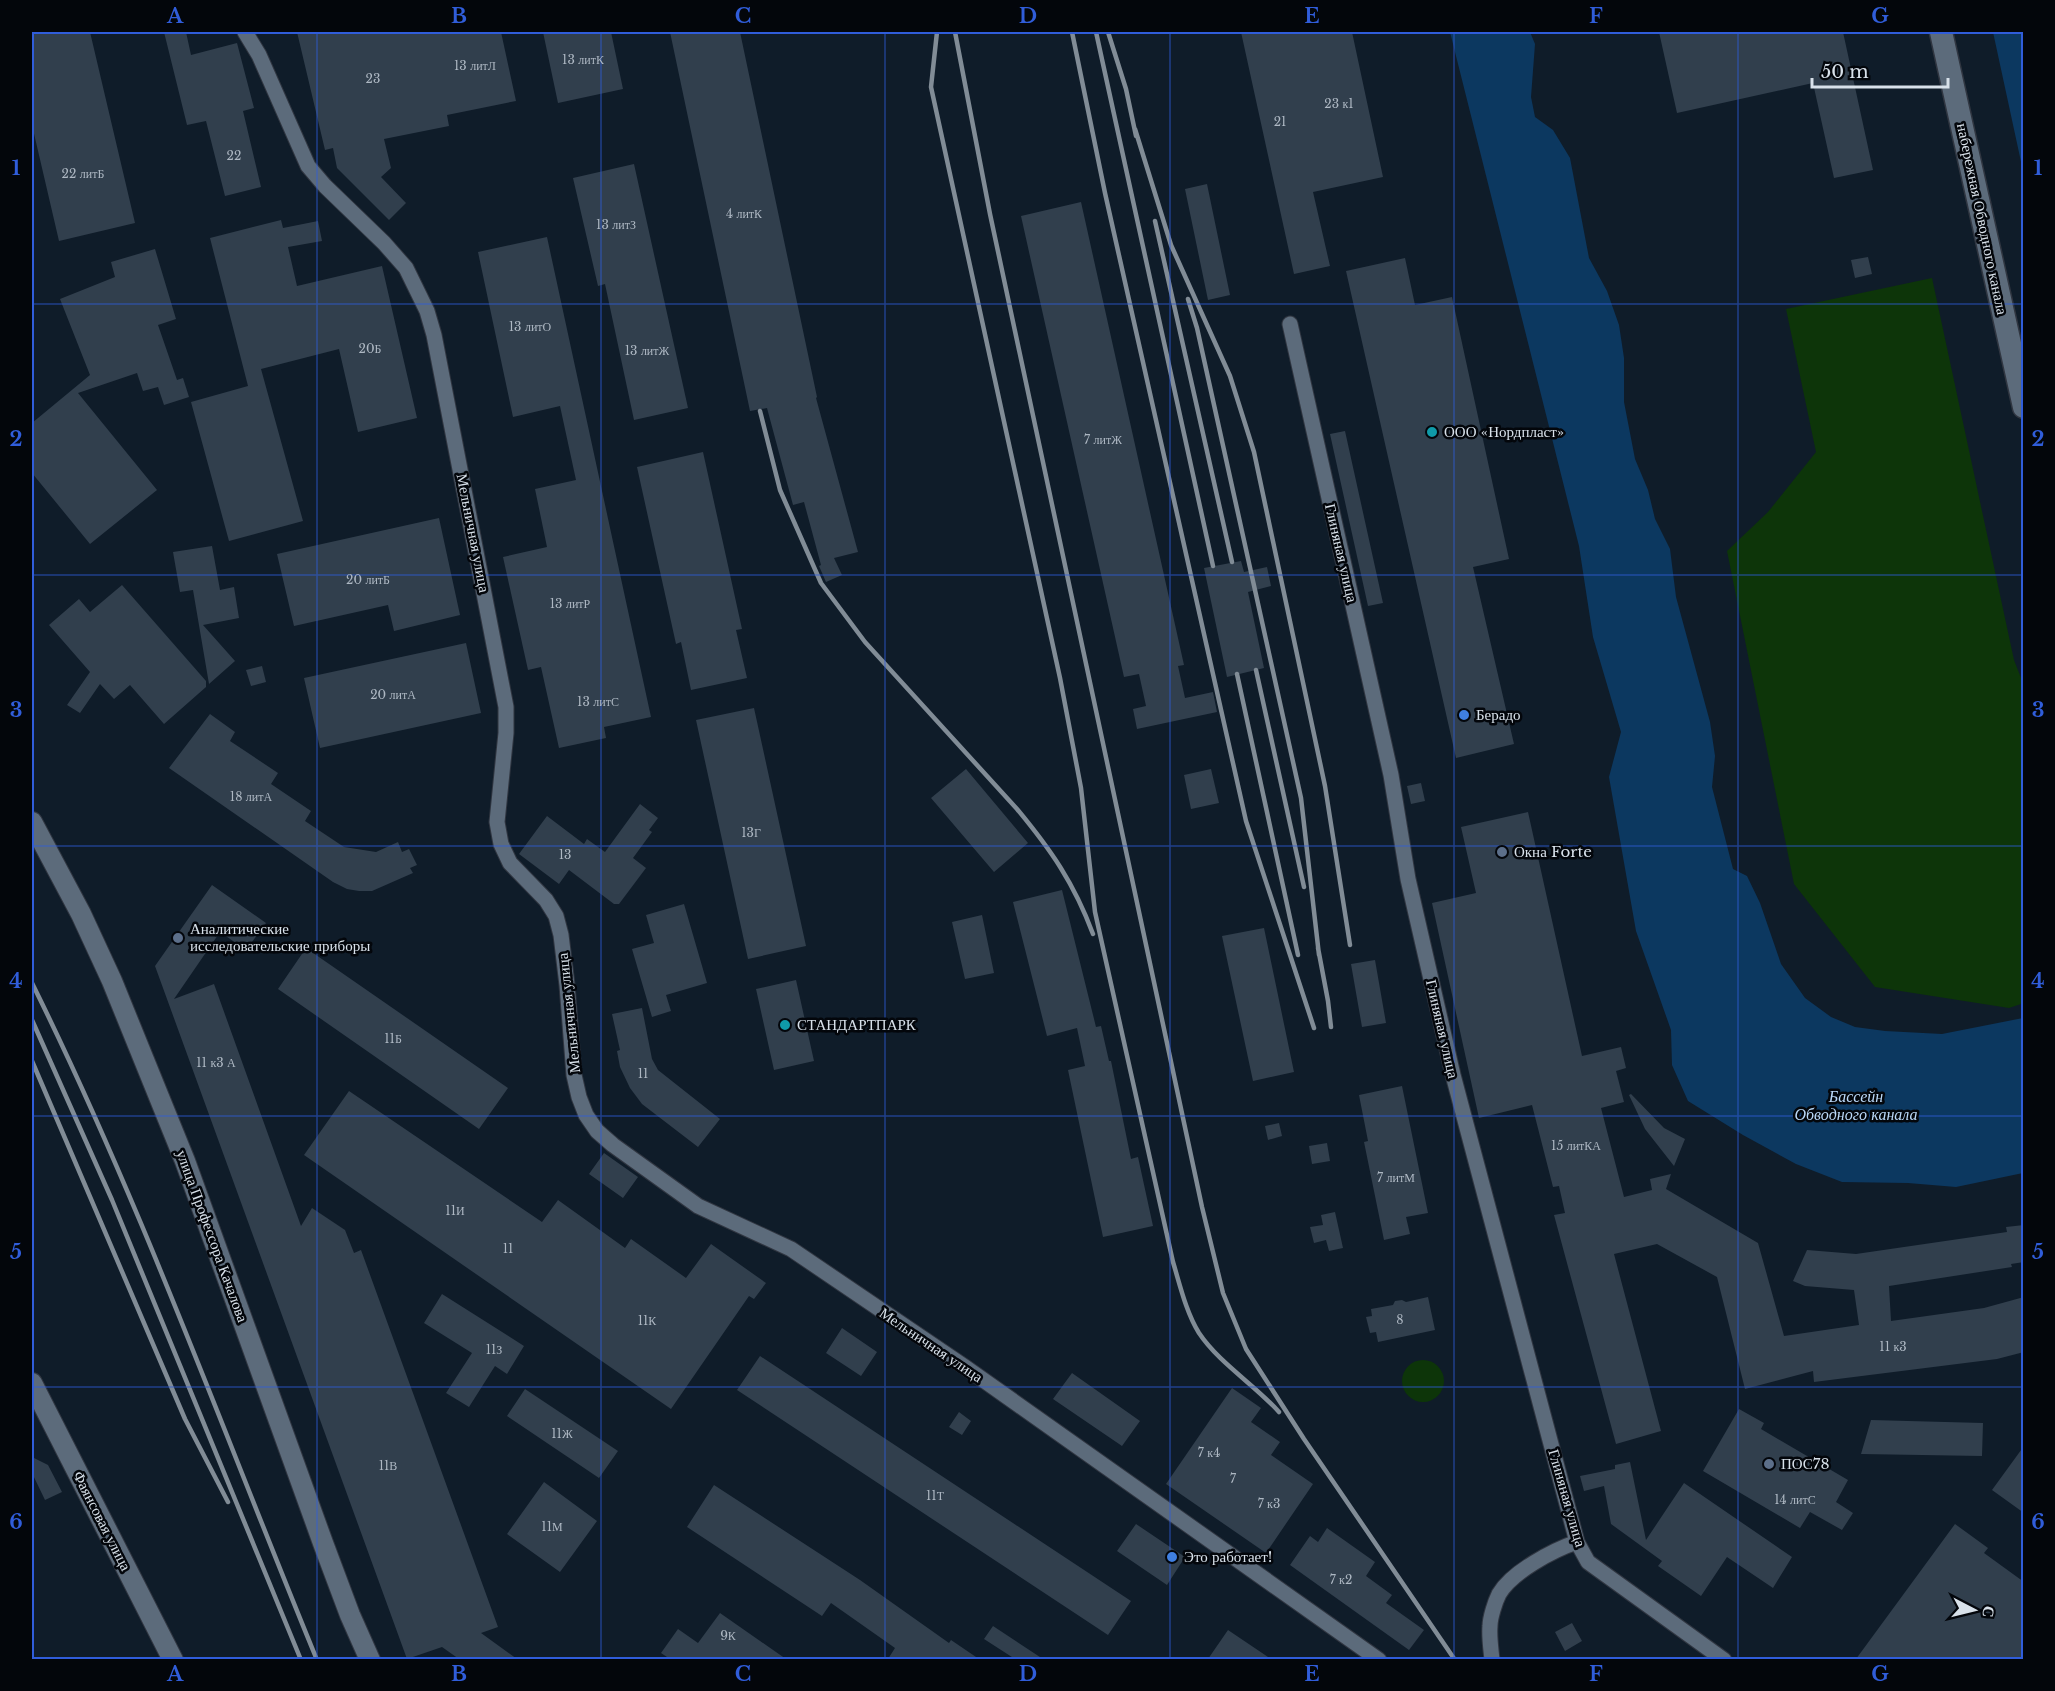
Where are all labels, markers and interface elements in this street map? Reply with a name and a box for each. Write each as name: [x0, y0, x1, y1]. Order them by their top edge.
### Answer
text: A: [166, 4, 184, 28]
text: B: [451, 4, 467, 28]
text: C: [735, 4, 751, 28]
text: D: [1019, 4, 1037, 28]
text: E: [1304, 4, 1320, 28]
text: F: [1589, 4, 1603, 28]
text: G: [1871, 4, 1889, 28]
scale bar: [1812, 51, 1948, 89]
house number: 13 литК: [562, 52, 605, 67]
house number: 13 литЛ: [454, 58, 496, 73]
text: 50 m: [1821, 61, 1869, 83]
house number: 23: [366, 71, 380, 86]
house number: 23 к1: [1324, 96, 1354, 111]
house number: 21: [1274, 114, 1286, 129]
street label: набережная Обводного канала: [1953, 121, 2012, 317]
house number: 22: [227, 148, 241, 163]
text: 1: [12, 156, 21, 180]
text: 1: [2034, 156, 2043, 180]
house number: 22 литБ: [62, 166, 104, 181]
house number: 4 литК: [726, 206, 763, 221]
house number: 13 литЗ: [596, 217, 636, 232]
house number: 13 литО: [509, 319, 552, 334]
house number: 20Б: [359, 341, 382, 356]
house number: 13 литЖ: [625, 343, 670, 358]
place label: ООО «Нордпласт»: [1444, 422, 1564, 441]
marker: ООО «Нордпласт»: [1425, 425, 1439, 439]
text: 2: [9, 427, 23, 451]
text: 2: [2031, 427, 2045, 451]
house number: 7 литЖ: [1084, 432, 1122, 447]
street label: Мельничная улица: [453, 472, 494, 594]
street label: Глиняная улица: [1321, 502, 1362, 605]
house number: 20 литБ: [346, 572, 390, 587]
house number: 13 литР: [550, 596, 591, 611]
house number: 20 литА: [370, 687, 416, 702]
house number: 13 литС: [577, 694, 619, 709]
text: 3: [10, 698, 22, 722]
text: 3: [2032, 698, 2044, 722]
place label: Берадо: [1476, 705, 1521, 724]
marker: Берадо: [1457, 708, 1471, 722]
house number: 18 литА: [230, 789, 273, 804]
house number: 13Г: [741, 825, 761, 840]
place label: Окна Forte: [1514, 842, 1592, 861]
marker: Окна Forte: [1495, 845, 1509, 859]
house number: 13: [559, 847, 571, 862]
place label: Аналитические исследовательские приборы: [190, 919, 370, 955]
marker: Аналитические исследовательские приборы: [171, 931, 185, 945]
street label: Мельничная улица: [553, 952, 584, 1074]
text: 4: [9, 969, 23, 993]
text: 4: [2031, 969, 2045, 993]
street label: Глиняная улица: [1422, 978, 1463, 1081]
place label: СТАНДАРТПАРК: [797, 1015, 917, 1034]
marker: СТАНДАРТПАРК: [778, 1018, 792, 1032]
house number: 11Б: [384, 1031, 402, 1046]
house number: 11 к3 А: [196, 1055, 236, 1070]
house number: 11: [638, 1066, 648, 1081]
water label: Бассейн Обводного канала: [1795, 1086, 1918, 1124]
house number: 15 литКА: [1551, 1138, 1601, 1153]
street label: улица Профессора Качалова: [172, 1147, 253, 1325]
house number: 7 литМ: [1377, 1170, 1415, 1185]
house number: 11И: [445, 1203, 465, 1218]
text: 5: [10, 1240, 22, 1264]
text: 5: [2032, 1240, 2044, 1264]
house number: 11: [503, 1241, 513, 1256]
street label: Мельничная улица: [876, 1303, 987, 1386]
house number: 8: [1396, 1312, 1404, 1327]
house number: 11К: [638, 1313, 657, 1328]
house number: 11 к3: [1879, 1339, 1907, 1354]
house number: 11З: [486, 1342, 502, 1357]
house number: 11Ж: [551, 1426, 573, 1441]
house number: 7 к4: [1198, 1445, 1220, 1460]
street label: Глиняная улица: [1544, 1447, 1591, 1549]
place label: ПОС78: [1781, 1454, 1829, 1473]
marker: ПОС78: [1762, 1457, 1776, 1471]
house number: 11В: [379, 1458, 397, 1473]
street label: Фаянсовая улица: [69, 1468, 136, 1574]
house number: 7: [1230, 1471, 1237, 1486]
house number: 11Т: [926, 1488, 945, 1503]
house number: 14 литС: [1774, 1492, 1816, 1507]
house number: 7 к3: [1258, 1496, 1280, 1511]
text: 6: [9, 1510, 23, 1534]
text: 6: [2031, 1510, 2045, 1534]
house number: 11М: [541, 1519, 563, 1534]
place label: Это работает!: [1184, 1547, 1272, 1566]
marker: Это работает!: [1165, 1550, 1179, 1564]
house number: 7 к2: [1330, 1572, 1352, 1587]
north arrow: [1944, 1580, 2004, 1640]
text: С: [1978, 1605, 2000, 1619]
house number: 9К: [720, 1628, 737, 1643]
text: A: [166, 1662, 184, 1686]
text: B: [451, 1662, 467, 1686]
text: C: [735, 1662, 751, 1686]
text: D: [1019, 1662, 1037, 1686]
text: E: [1304, 1662, 1320, 1686]
text: F: [1589, 1662, 1603, 1686]
text: G: [1871, 1662, 1889, 1686]

